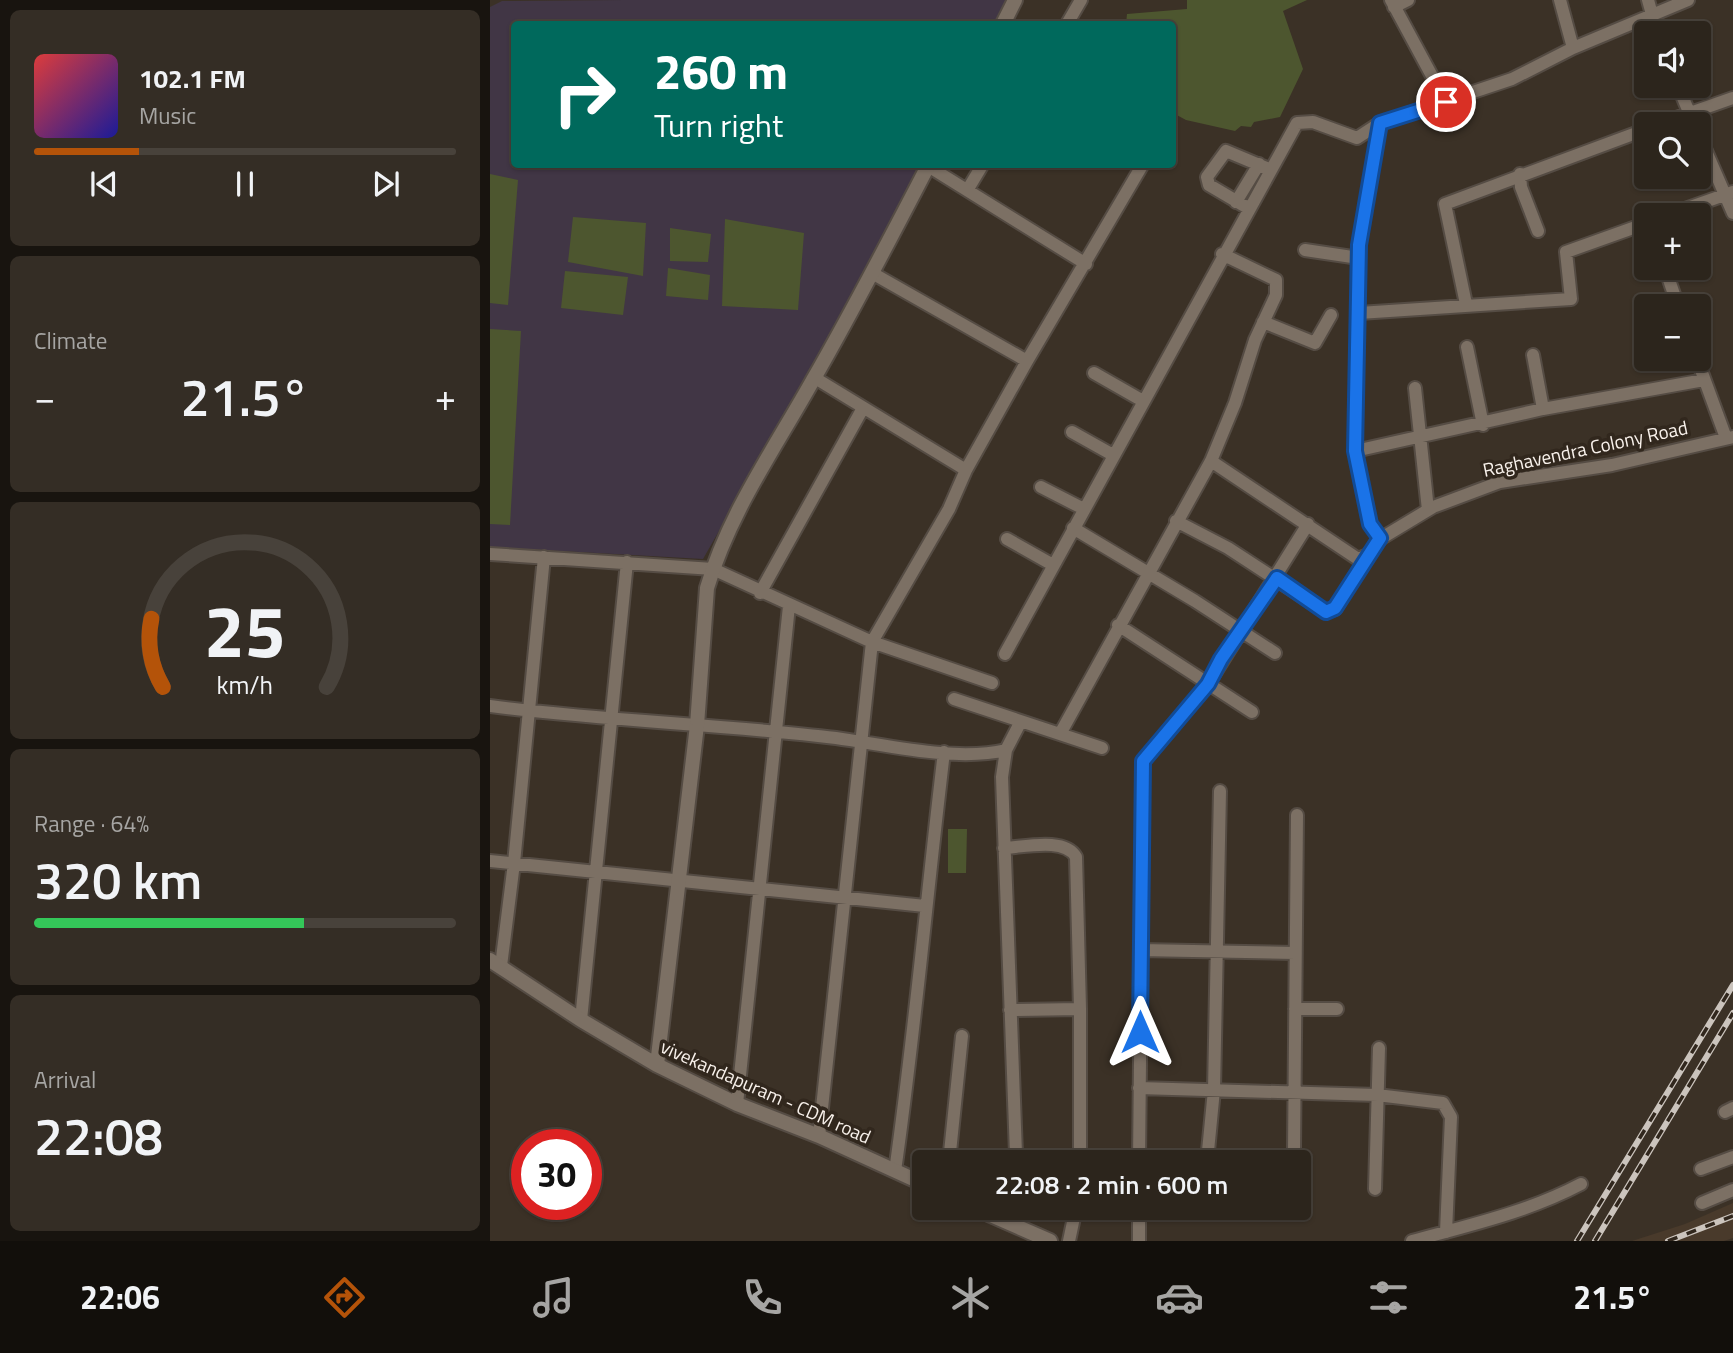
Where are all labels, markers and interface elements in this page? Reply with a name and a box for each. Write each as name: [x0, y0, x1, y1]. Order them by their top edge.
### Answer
map controls: [1634, 21, 1711, 371]
button: sound: [1634, 21, 1711, 98]
text: 260 m: [654, 33, 788, 108]
icon: right: [539, 49, 630, 140]
text: 102.1 FM: [139, 59, 246, 98]
pin: [1416, 72, 1476, 132]
icon: arrive: [1427, 83, 1465, 121]
text: Music: [139, 98, 196, 133]
text: Turn right: [654, 101, 783, 149]
button: search: [1634, 112, 1711, 189]
icon: previous: [85, 165, 123, 203]
icon: pause: [226, 165, 264, 203]
icon: next: [367, 165, 405, 203]
button: +: [1634, 203, 1711, 280]
button: −: [1634, 294, 1711, 371]
text: Climate: [34, 323, 107, 358]
text: 21.5°: [181, 357, 309, 436]
text: −: [34, 368, 55, 426]
text: +: [435, 368, 456, 426]
street label: Raghavendra Colony Road: [1480, 412, 1690, 484]
text: 25: [204, 575, 286, 685]
text: km/h: [217, 665, 273, 703]
text: Range · 64%: [34, 806, 149, 841]
text: 320 km: [34, 840, 202, 919]
position arrow: [1103, 995, 1177, 1069]
street label: vivekandapuram - CDM road: [656, 1031, 876, 1151]
text: Arrival: [34, 1062, 96, 1097]
text: 22:08: [34, 1096, 163, 1175]
speed limit sign: 30: [511, 1129, 602, 1220]
text: 22:08 · 2 min · 600 m: [995, 1165, 1228, 1204]
text: 22:06: [80, 1273, 160, 1321]
icon: directions: [320, 1273, 369, 1322]
icon: music: [529, 1273, 578, 1322]
icon: phone: [738, 1273, 787, 1322]
icon: climate: [946, 1273, 995, 1322]
icon: car: [1155, 1273, 1204, 1322]
icon: filters: [1364, 1273, 1413, 1322]
text: 21.5°: [1573, 1273, 1653, 1321]

